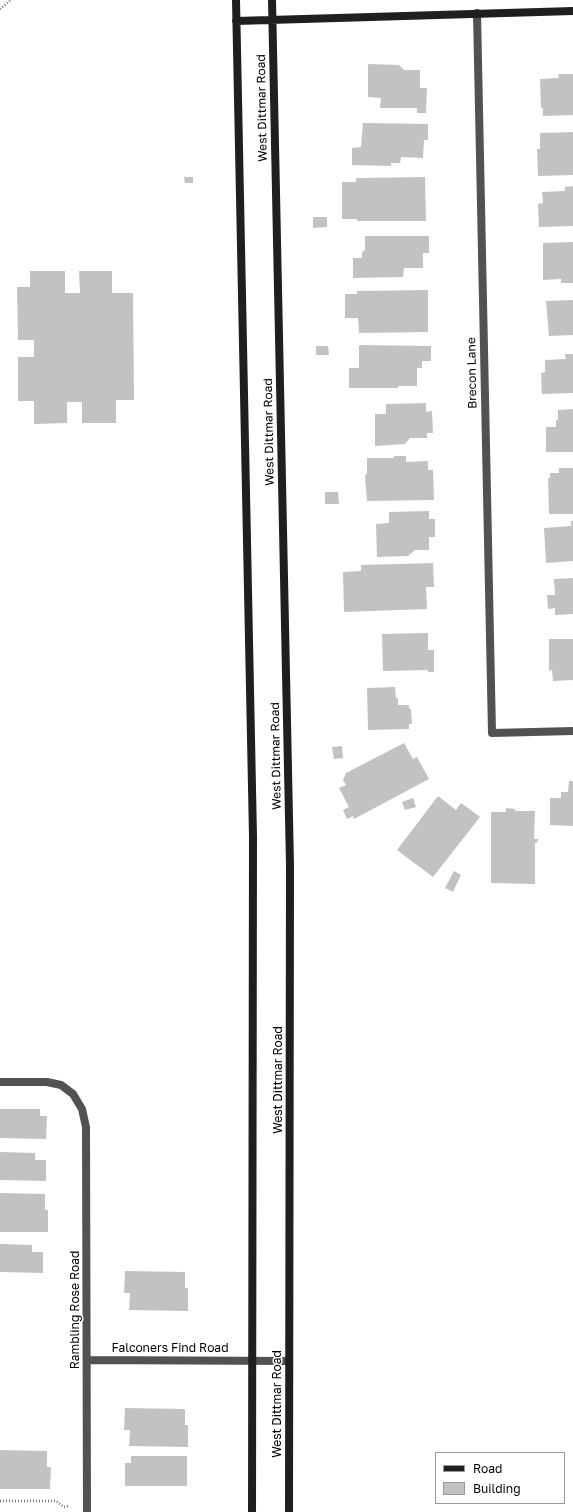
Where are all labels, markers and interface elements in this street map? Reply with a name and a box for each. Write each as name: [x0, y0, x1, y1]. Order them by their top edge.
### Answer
street label: West Dittmar Road: [254, 54, 270, 162]
street label: Brecon Lane: [464, 337, 480, 409]
street label: West Dittmar Road: [261, 378, 277, 486]
street label: West Dittmar Road: [268, 702, 284, 810]
street label: West Dittmar Road: [271, 1026, 285, 1134]
street label: Rambling Rose Road: [68, 1251, 82, 1369]
street label: Falconers Find Road: [111, 1341, 229, 1355]
street label: West Dittmar Road: [270, 1350, 284, 1458]
legend: [435, 1452, 565, 1504]
text: Road: [473, 1461, 502, 1476]
text: Building: [473, 1481, 521, 1496]

